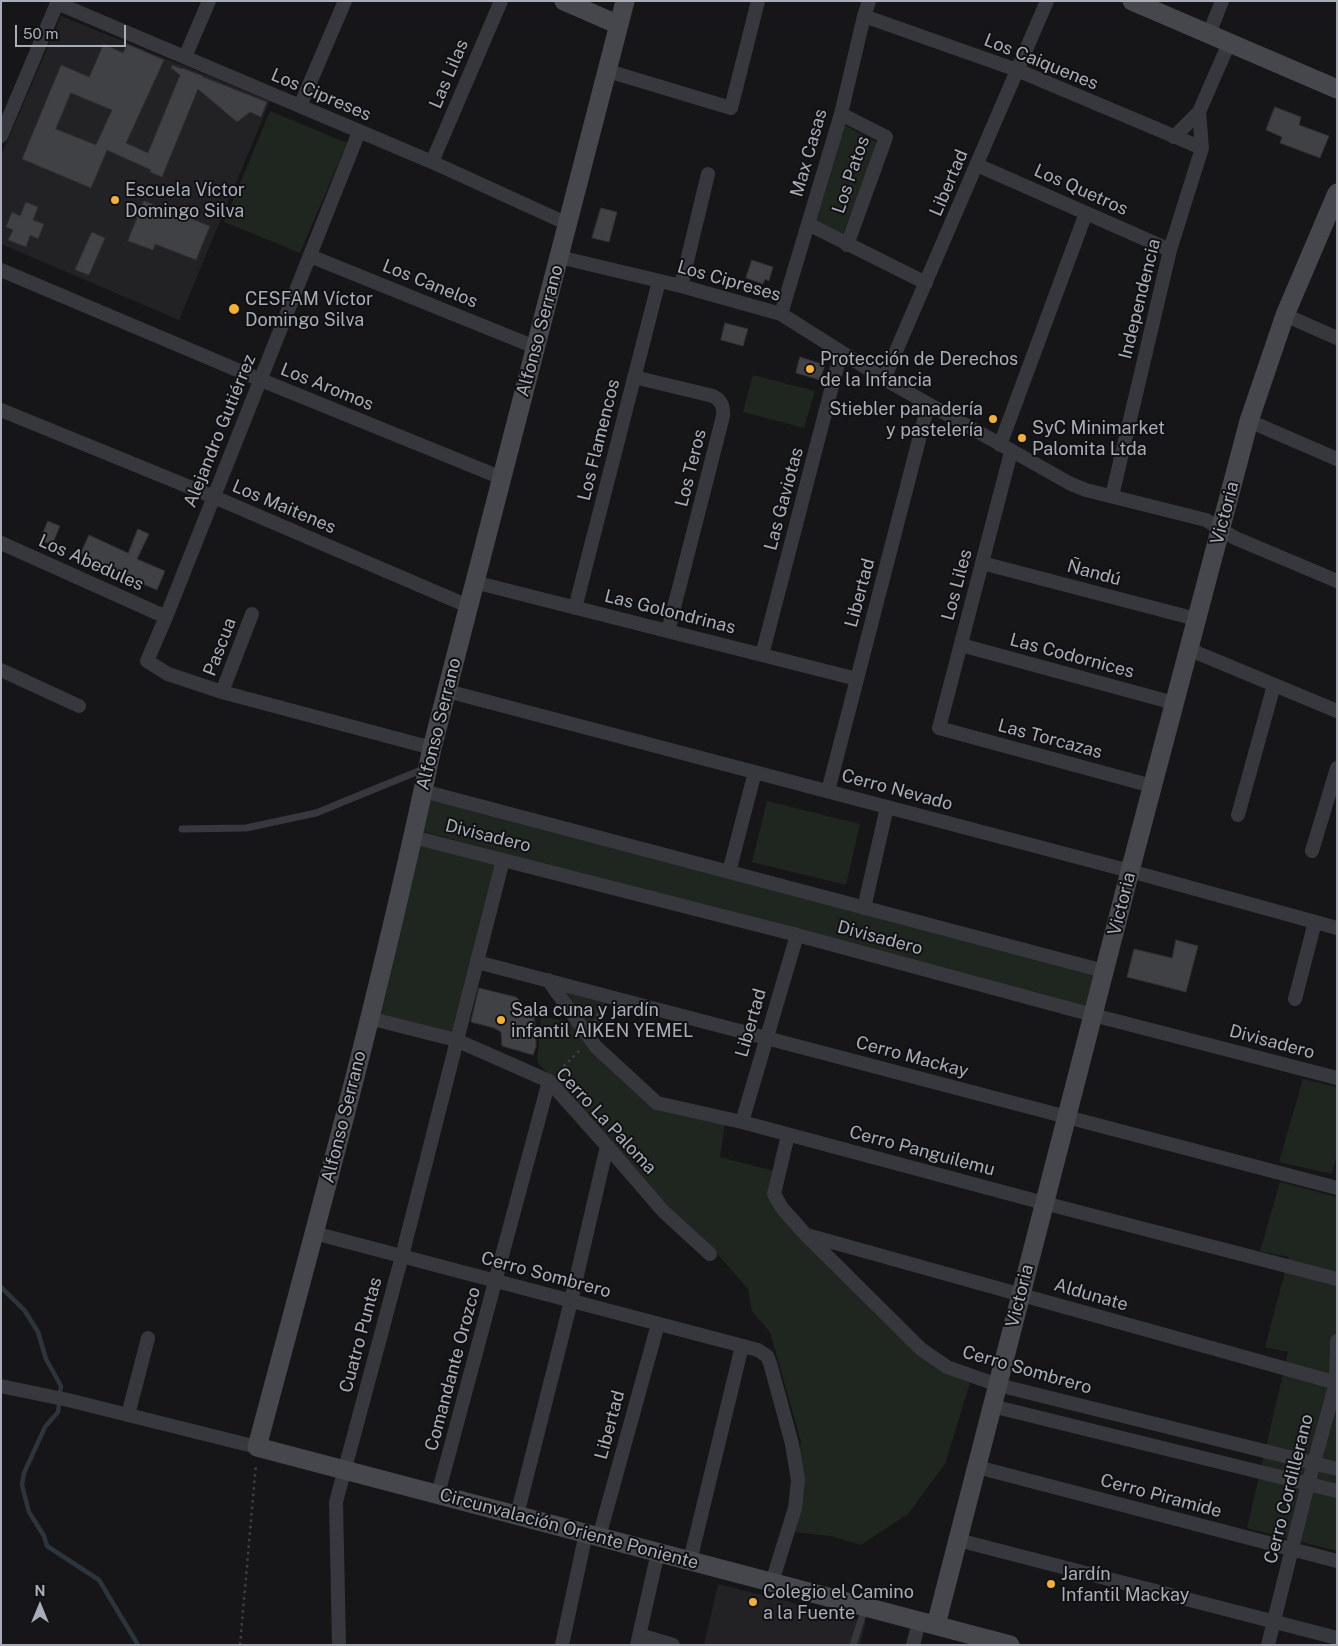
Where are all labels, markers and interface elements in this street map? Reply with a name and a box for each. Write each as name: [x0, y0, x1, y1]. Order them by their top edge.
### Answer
scale bar: [18, 15, 129, 47]
text: 50 m: [23, 25, 58, 42]
street label: Los Caiquenes: [981, 29, 1101, 95]
street label: Las Lilas: [425, 36, 473, 112]
street label: Los Cipreses: [268, 64, 374, 126]
street label: Max Casas: [786, 107, 832, 199]
street label: Los Patos: [828, 133, 874, 217]
street label: Libertad: [925, 146, 973, 220]
street label: Los Quetros: [1031, 160, 1131, 220]
place label: Escuela Víctor Domingo Silva: [125, 179, 245, 222]
marker: Escuela Víctor Domingo Silva: [109, 194, 121, 206]
street label: Independencia: [1115, 237, 1165, 361]
street label: Los Canelos: [379, 255, 481, 313]
street label: Los Cipreses: [675, 256, 783, 306]
street label: Alfonso Serrano: [512, 263, 568, 399]
place label: CESFAM Víctor Domingo Silva: [245, 288, 373, 330]
marker: CESFAM Víctor Domingo Silva: [227, 302, 241, 316]
place label: Protección de Derechos de la Infancia: [820, 348, 1018, 390]
street label: Alejandro Gutiérrez: [179, 351, 261, 511]
street label: Los Aromos: [277, 359, 377, 415]
marker: Protección de Derechos de la Infancia: [804, 363, 816, 375]
street label: Los Flamencos: [573, 377, 625, 503]
place label: Stiebler panadería y pastelería: [829, 398, 983, 440]
marker: Stiebler panadería y pastelería: [987, 413, 999, 425]
place label: SyC Minimarket Palomita Ltda: [1032, 417, 1165, 459]
street label: Los Teros: [671, 427, 711, 509]
marker: SyC Minimarket Palomita Ltda: [1016, 432, 1028, 444]
street label: Las Gaviotas: [760, 445, 808, 553]
street label: Los Maitenes: [229, 475, 339, 539]
street label: Victoria: [1206, 479, 1244, 547]
street label: Los Abedules: [35, 530, 147, 596]
street label: Los Liles: [937, 547, 977, 623]
street label: Ñandú: [1065, 555, 1123, 591]
street label: Libertad: [840, 556, 880, 630]
street label: Las Golondrinas: [602, 585, 738, 639]
street label: Pascua: [199, 615, 241, 679]
street label: Las Codornices: [1008, 629, 1136, 683]
street label: Alfonso Serrano: [412, 656, 466, 792]
street label: Las Torcazas: [995, 715, 1105, 763]
street label: Cerro Nevado: [839, 765, 955, 815]
street label: Divisadero: [443, 815, 533, 857]
street label: Victoria: [1104, 870, 1140, 938]
street label: Divisadero: [835, 916, 925, 960]
street label: Libertad: [731, 986, 771, 1060]
place label: Sala cuna y jardín infantil AIKEN YEMEL: [511, 999, 693, 1042]
marker: Sala cuna y jardín infantil AIKEN YEMEL: [495, 1014, 507, 1026]
street label: Divisadero: [1227, 1020, 1317, 1064]
street label: Cerro Mackay: [853, 1032, 971, 1082]
street label: Alfonso Serrano: [317, 1049, 371, 1185]
street label: Cerro La Paloma: [551, 1063, 661, 1179]
street label: Cerro Panguilemu: [847, 1121, 997, 1181]
street label: Cerro Sombrero: [479, 1247, 613, 1303]
street label: Victoria: [1002, 1262, 1038, 1330]
street label: Aldunate: [1052, 1274, 1130, 1316]
street label: Cuatro Puntas: [335, 1275, 387, 1395]
street label: Comandante Orozco: [421, 1285, 485, 1453]
street label: Cerro Sombrero: [960, 1341, 1094, 1399]
street label: Libertad: [590, 1388, 630, 1462]
street label: Cerro Cordillerano: [1260, 1412, 1318, 1566]
street label: Cerro Piramide: [1098, 1469, 1224, 1523]
street label: Circunvalación Oriente Poniente: [437, 1484, 701, 1574]
place label: Jardín Infantil Mackay: [1061, 1563, 1189, 1606]
marker: Jardín Infantil Mackay: [1045, 1578, 1057, 1590]
north arrow: [15, 1581, 65, 1631]
place label: Colegio el Camino a la Fuente: [763, 1581, 914, 1624]
text: N: [35, 1583, 45, 1599]
marker: Colegio el Camino a la Fuente: [747, 1596, 759, 1608]

